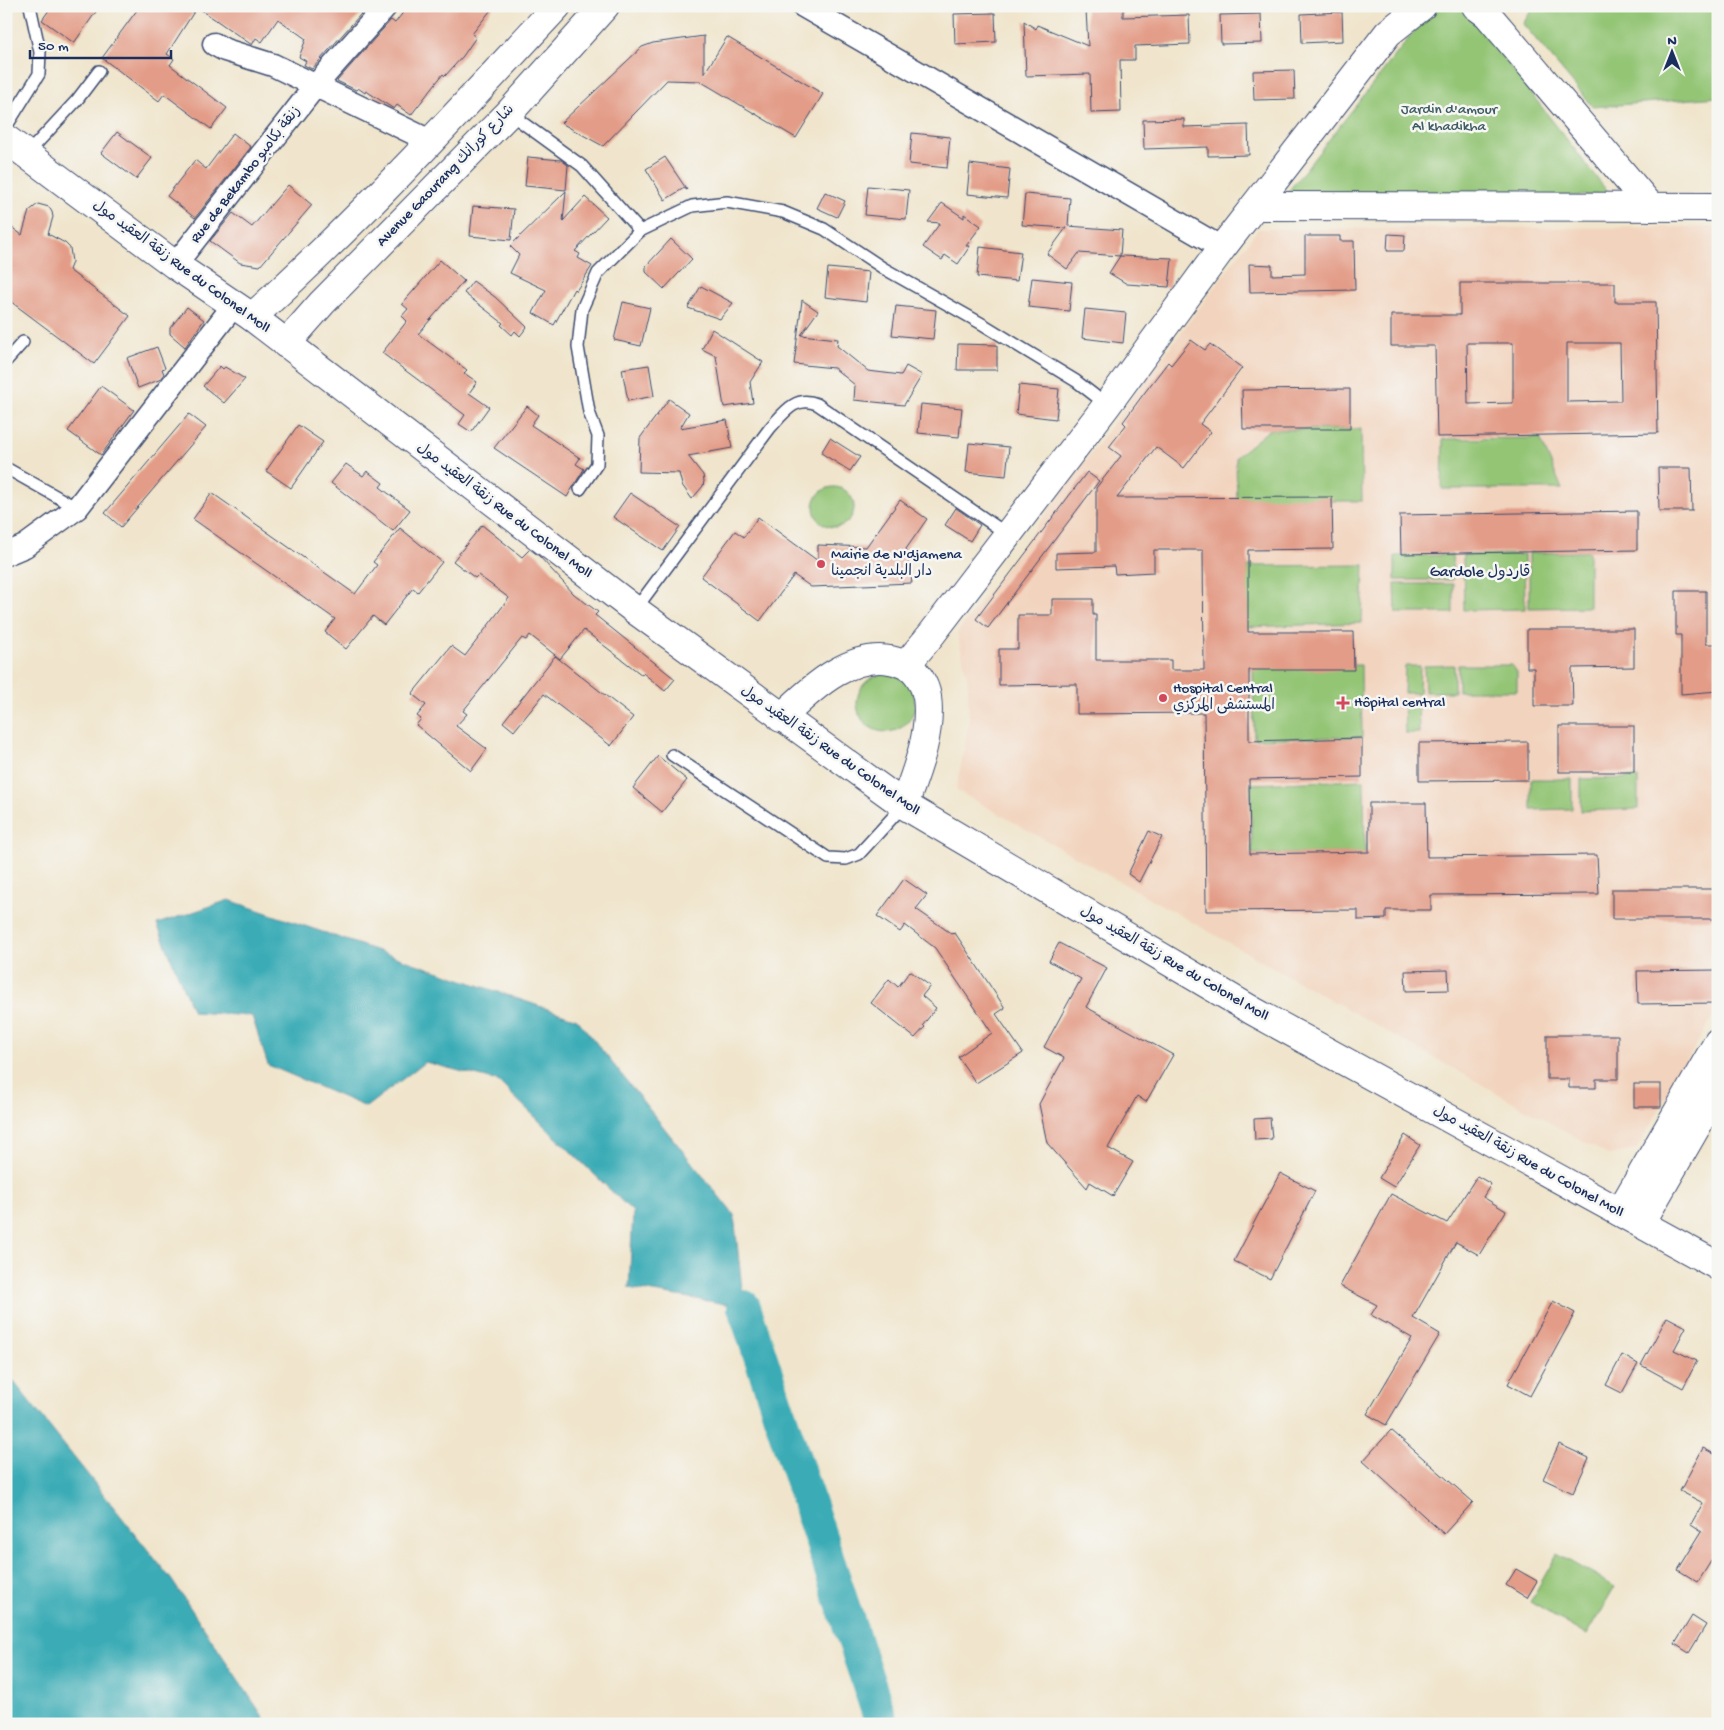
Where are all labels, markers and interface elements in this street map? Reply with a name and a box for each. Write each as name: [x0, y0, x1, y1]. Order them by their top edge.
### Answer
scale bar: [30, 28, 171, 60]
north arrow: [1646, 28, 1696, 78]
text: N: [1667, 33, 1677, 50]
text: 50 m: [38, 38, 69, 56]
street label: Avenue Gaourang شارع كورانك: [373, 101, 519, 251]
park label: Jardin d'amour Al khadikha: [1401, 101, 1499, 136]
street label: Rue de Bekambo زنقة بكامبو: [187, 103, 305, 247]
street label: زنقة العقيد مول Rue du Colonel Moll: [89, 197, 273, 337]
street label: زنقة العقيد مول Rue du Colonel Moll: [413, 439, 595, 583]
place label: Mairie de N'djamena دار البلدية انجمينا: [831, 546, 963, 581]
marker: Mairie de N'djamena دار البلدية انجمينا: [815, 558, 827, 570]
district label: Gardole قاردول: [1430, 564, 1530, 583]
place label: Hospital Central المستشفى المركزي: [1173, 680, 1275, 715]
street label: زنقة العقيد مول Rue du Colonel Moll: [737, 682, 923, 820]
marker: Hospital Central المستشفى المركزي: [1157, 692, 1169, 704]
place label: Hôpital central: [1354, 694, 1445, 712]
marker: Hôpital central: [1336, 696, 1350, 710]
street label: زنقة العقيد مول Rue du Colonel Moll: [1076, 902, 1272, 1026]
street label: زنقة العقيد مول Rue du Colonel Moll: [1430, 1102, 1626, 1222]

